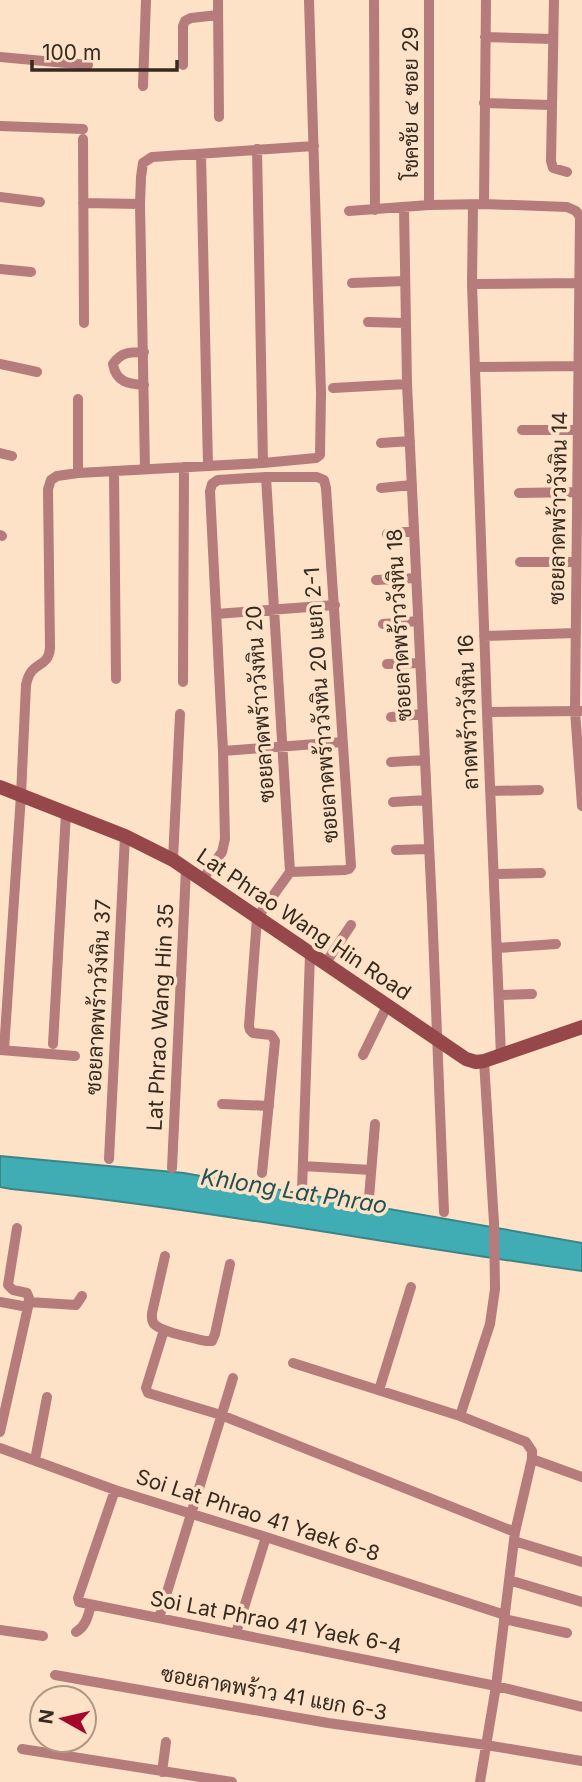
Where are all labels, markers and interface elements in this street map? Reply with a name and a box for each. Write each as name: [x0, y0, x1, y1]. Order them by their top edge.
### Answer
street label: โชคชัย ๔ ซอย 29: [398, 26, 423, 181]
scale bar: [32, 28, 177, 72]
text: 100 m: [42, 40, 101, 65]
street label: ซอยลาดพร้าววังหิน 14: [544, 411, 572, 605]
street label: ซอยลาดพร้าววังหิน 18: [381, 528, 417, 722]
street label: ซอยลาดพร้าววังหิน 20 แยก 2-1: [299, 566, 343, 844]
street label: ซอยลาดพร้าววังหิน 20: [241, 605, 279, 803]
street label: ลาดพร้าววังหิน 16: [453, 634, 483, 790]
street label: Lat Phrao Wang Hin Road: [192, 843, 416, 1005]
street label: ซอยลาดพร้าววังหิน 37: [80, 898, 116, 1096]
street label: Lat Phrao Wang Hin 35: [142, 903, 178, 1131]
water label: Khlong Lat Phrao: [199, 1162, 389, 1220]
street label: Soi Lat Phrao 41 Yaek 6-8: [133, 1464, 383, 1566]
street label: Soi Lat Phrao 41 Yaek 6-4: [148, 1585, 404, 1659]
street label: ซอยลาดพร้าว 41 แยก 6-3: [159, 1661, 389, 1725]
north arrow: [28, 1684, 98, 1754]
text: N: [34, 1708, 59, 1725]

